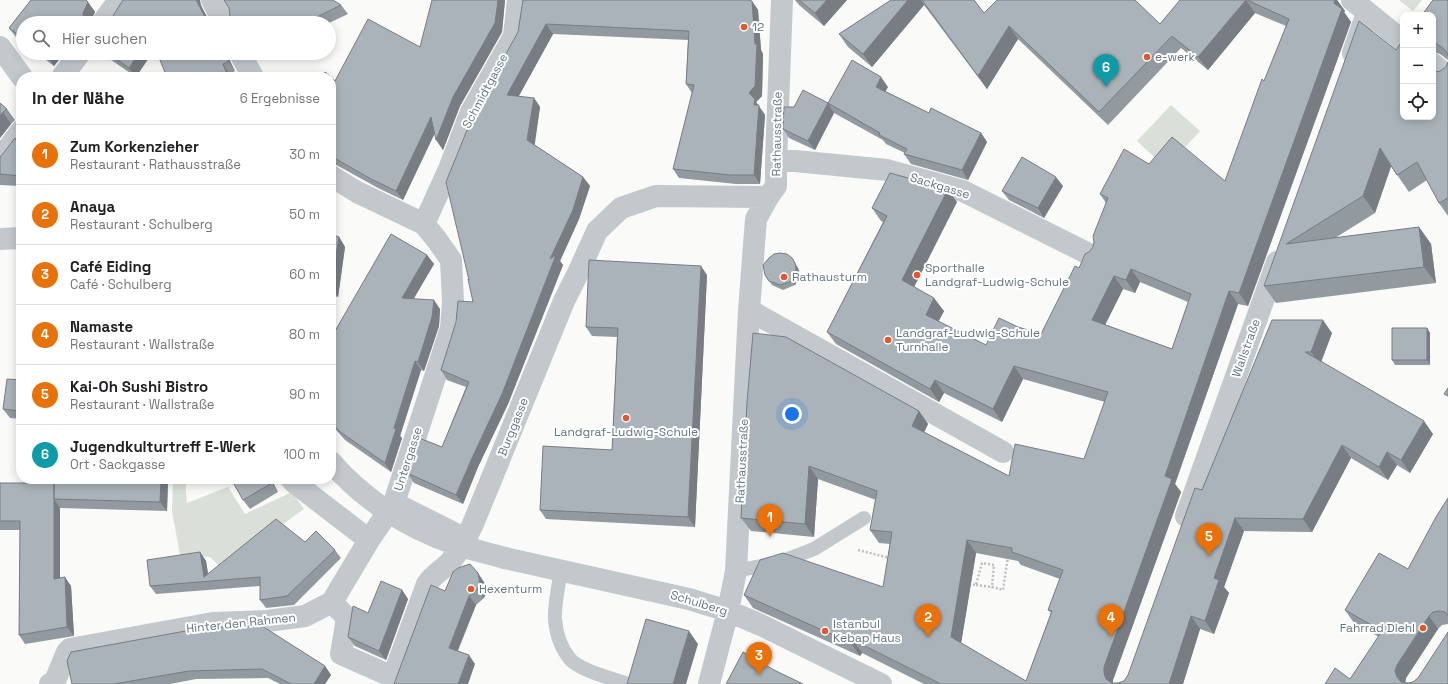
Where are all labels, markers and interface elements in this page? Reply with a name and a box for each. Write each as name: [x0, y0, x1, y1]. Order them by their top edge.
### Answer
map controls: [1400, 12, 1436, 120]
button: +: [1400, 12, 1436, 48]
search box: [16, 16, 336, 60]
place label: 12: [752, 19, 764, 35]
marker: 12: [739, 22, 749, 32]
icon: search: [30, 27, 52, 49]
text: Hier suchen: [62, 29, 147, 48]
button: −: [1400, 48, 1436, 84]
place label: e-werk: [1155, 49, 1196, 65]
street label: Schmidtgasse: [459, 51, 511, 131]
marker: e-werk: [1142, 52, 1152, 62]
pin: 6: [1093, 54, 1119, 87]
button: locate: [1400, 84, 1436, 120]
text: In der Nähe: [32, 87, 124, 109]
text: 6 Ergebnisse: [240, 90, 320, 107]
street label: Rathausstraße: [768, 91, 786, 177]
text: Zum Korkenzieher: [70, 137, 199, 156]
text: 1: [42, 146, 48, 163]
text: 30 m: [289, 146, 320, 163]
text: Restaurant · Rathausstraße: [70, 156, 241, 173]
street label: Sackgasse: [908, 169, 972, 203]
text: Anaya: [70, 197, 115, 216]
text: 2: [41, 206, 49, 223]
text: 50 m: [289, 206, 320, 223]
text: Restaurant · Schulberg: [70, 216, 213, 233]
text: Café Eiding: [70, 257, 151, 276]
place label: Sporthalle Landgraf-Ludwig-Schule: [925, 260, 1069, 290]
text: 3: [41, 266, 49, 283]
text: 60 m: [289, 266, 320, 283]
place label: Rathausturm: [792, 269, 867, 285]
marker: Sporthalle Landgraf-Ludwig-Schule: [912, 270, 922, 280]
marker: Rathausturm: [779, 272, 789, 282]
text: Café · Schulberg: [70, 276, 171, 293]
text: Namaste: [70, 317, 133, 336]
street label: Wallstraße: [1228, 317, 1264, 379]
place label: Landgraf-Ludwig-Schule Turnhalle: [896, 325, 1040, 355]
text: 4: [41, 326, 49, 343]
text: 80 m: [289, 326, 320, 343]
marker: Landgraf-Ludwig-Schule Turnhalle: [883, 335, 893, 345]
text: Restaurant · Wallstraße: [70, 336, 215, 353]
text: Kai-Oh Sushi Bistro: [70, 377, 208, 396]
text: 5: [41, 386, 49, 403]
text: 90 m: [289, 386, 320, 403]
street label: Burggasse: [494, 395, 532, 459]
text: Restaurant · Wallstraße: [70, 396, 215, 413]
your location: [782, 404, 802, 424]
marker: Landgraf-Ludwig-Schule: [621, 413, 631, 423]
street label: Rathausstraße: [732, 418, 752, 504]
place label: Landgraf-Ludwig-Schule: [554, 424, 698, 440]
street label: Untergasse: [390, 425, 426, 493]
text: Jugendkulturtreff E-Werk: [70, 437, 256, 456]
text: 6: [41, 446, 49, 463]
text: 100 m: [283, 446, 320, 463]
text: Ort · Sackgasse: [70, 456, 166, 473]
pin: 1: [757, 504, 783, 537]
pin: 5: [1196, 523, 1222, 556]
place label: Hexenturm: [479, 581, 542, 597]
marker: Hexenturm: [466, 584, 476, 594]
street label: Schulberg: [668, 587, 730, 619]
pin: 2: [915, 604, 941, 637]
pin: 4: [1098, 604, 1124, 637]
street label: Hinter den Rahmen: [186, 609, 296, 637]
place label: Istanbul Kebap Haus: [833, 616, 901, 646]
place label: Fahrrad Diehl: [1340, 620, 1415, 636]
marker: Fahrrad Diehl: [1418, 623, 1428, 633]
marker: Istanbul Kebap Haus: [820, 626, 830, 636]
pin: 3: [746, 642, 772, 675]

